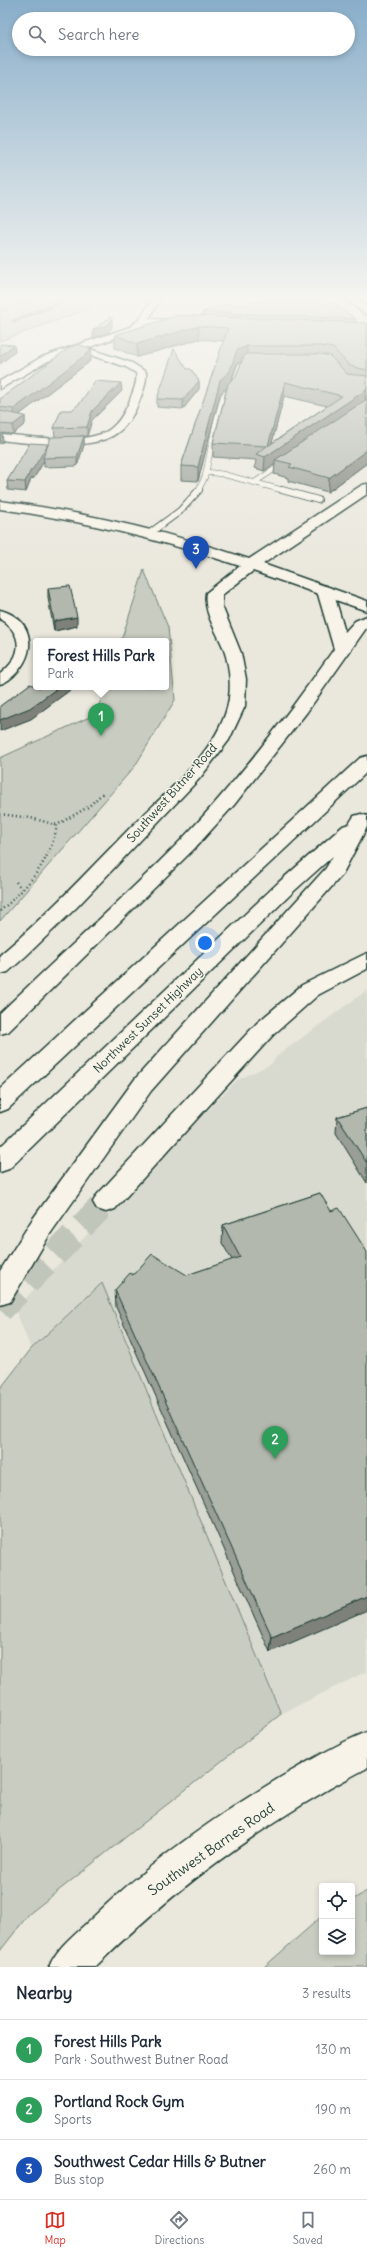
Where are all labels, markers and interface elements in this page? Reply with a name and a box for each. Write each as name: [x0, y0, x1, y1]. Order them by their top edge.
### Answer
search box: [12, 12, 355, 56]
icon: search: [26, 23, 48, 45]
text: Search here: [58, 25, 139, 44]
pin: 3: [183, 536, 209, 569]
popup: [33, 638, 169, 690]
text: Forest Hills Park: [47, 646, 155, 665]
text: Park: [47, 665, 74, 682]
pin: 1: [88, 703, 114, 736]
street label: Southwest Butner Road: [123, 740, 220, 845]
your location: [195, 933, 215, 953]
street label: Northwest Sunset Highway: [90, 963, 205, 1076]
pin: 2: [262, 1426, 288, 1459]
street label: Southwest Barnes Road: [144, 1798, 278, 1900]
map controls: [319, 1883, 355, 1955]
button: locate: [319, 1883, 355, 1919]
button: layers: [319, 1919, 355, 1955]
text: Nearby: [16, 1982, 72, 2004]
text: 3 results: [302, 1985, 351, 2002]
text: Forest Hills Park: [54, 2032, 162, 2051]
text: 1: [26, 2041, 32, 2058]
text: 130 m: [315, 2041, 351, 2058]
text: Park · Southwest Butner Road: [54, 2051, 228, 2068]
text: Portland Rock Gym: [54, 2092, 185, 2111]
text: 2: [25, 2101, 33, 2118]
text: 190 m: [315, 2101, 351, 2118]
text: Sports: [54, 2111, 92, 2128]
text: Southwest Cedar Hills & Butner: [54, 2152, 266, 2171]
text: 3: [25, 2161, 33, 2178]
text: 260 m: [313, 2161, 351, 2178]
text: Bus stop: [54, 2171, 104, 2188]
tab: Map: [44, 2209, 66, 2247]
tab: Directions: [155, 2209, 204, 2247]
tab: Saved: [293, 2209, 323, 2247]

